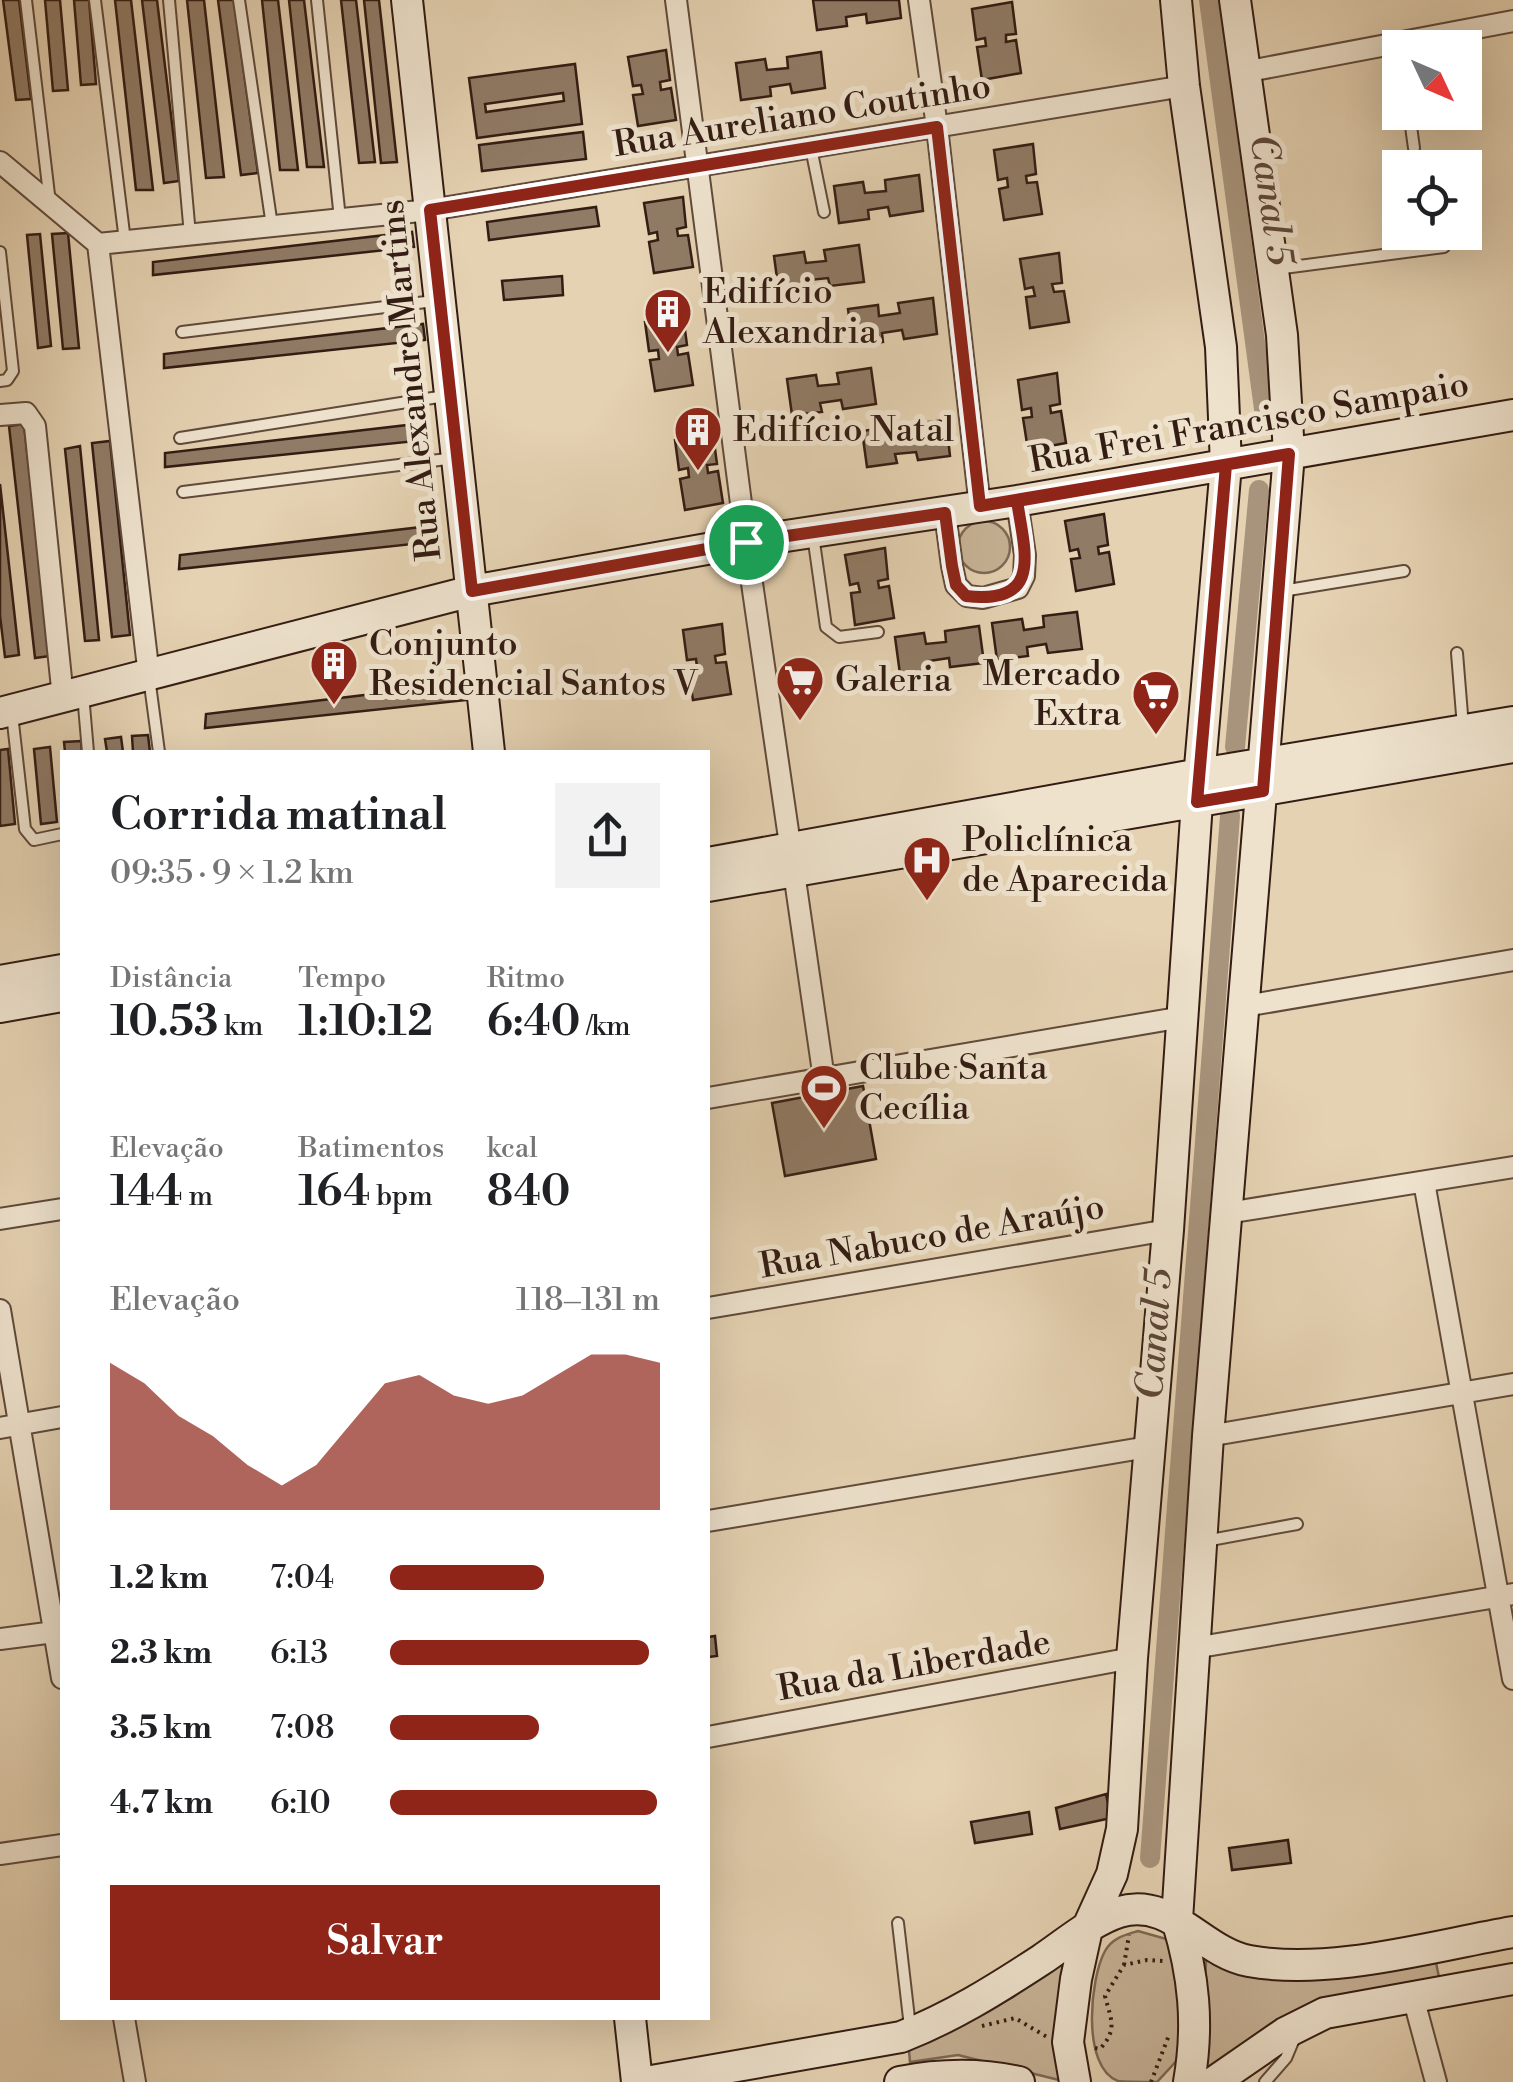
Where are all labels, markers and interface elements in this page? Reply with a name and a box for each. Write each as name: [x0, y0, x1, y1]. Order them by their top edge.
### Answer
north arrow: [1382, 30, 1482, 130]
map controls: [1382, 30, 1482, 250]
street label: Rua Aureliano Coutinho: [610, 65, 994, 167]
water label: Canal 5: [1239, 131, 1304, 270]
button: locate: [1382, 150, 1482, 250]
street label: Rua Alexandre Martins: [371, 198, 451, 562]
place label: Edifício Alexandria: [702, 271, 877, 354]
building icon: Edifício Alexandria: [642, 286, 694, 354]
street label: Rua Frei Francisco Sampaio: [1026, 363, 1472, 483]
building icon: Edifício Natal: [672, 404, 724, 472]
place label: Edifício Natal: [733, 409, 954, 452]
pin: [704, 500, 789, 585]
icon: arrive: [719, 515, 774, 570]
place label: Conjunto Residencial Santos V: [369, 623, 699, 706]
building icon: Conjunto Residencial Santos V: [308, 638, 360, 706]
place label: Mercado Extra: [983, 653, 1121, 736]
supermarket icon: Galeria: [774, 654, 826, 722]
place label: Galeria: [835, 659, 952, 702]
supermarket icon: Mercado Extra: [1130, 668, 1182, 736]
button: share: [555, 783, 660, 888]
text: Corrida matinal: [110, 787, 446, 844]
place label: Policlínica de Aparecida: [962, 819, 1168, 902]
hospital icon: Policlínica de Aparecida: [901, 834, 953, 902]
text: 09:35 · 9 × 1.2 km: [110, 853, 354, 893]
text: Distância: [110, 961, 232, 996]
text: Tempo: [298, 961, 386, 996]
text: Ritmo: [487, 961, 565, 996]
text: 10.53: [110, 996, 218, 1049]
text: 1:10:12: [298, 996, 433, 1049]
text: 6:40: [487, 996, 580, 1049]
text: km: [218, 1009, 263, 1044]
text: /km: [580, 1009, 631, 1044]
place label: Clube Santa Cecília: [859, 1047, 1048, 1130]
sports icon: Clube Santa Cecília: [798, 1062, 850, 1130]
text: Elevação: [110, 1131, 224, 1166]
text: Batimentos: [298, 1131, 444, 1166]
text: kcal: [487, 1131, 537, 1166]
text: 144: [110, 1166, 183, 1219]
text: 164: [298, 1166, 370, 1219]
text: 840: [487, 1166, 571, 1219]
text: m: [183, 1179, 213, 1214]
text: bpm: [370, 1179, 433, 1214]
street label: Rua Nabuco de Araújo: [756, 1185, 1108, 1289]
water label: Canal 5: [1127, 1266, 1183, 1401]
text: Elevação: [110, 1280, 240, 1320]
text: 118–131 m: [516, 1280, 660, 1320]
text: 1.2 km: [110, 1558, 208, 1598]
text: 7:04: [270, 1558, 334, 1598]
street label: Rua da Liberdade: [774, 1621, 1054, 1711]
text: 2.3 km: [110, 1633, 212, 1673]
text: 6:13: [270, 1633, 328, 1673]
text: 3.5 km: [110, 1708, 212, 1748]
text: 7:08: [270, 1708, 335, 1748]
text: 4.7 km: [110, 1783, 213, 1823]
text: 6:10: [270, 1783, 331, 1823]
button: Salvar: [110, 1885, 660, 2000]

